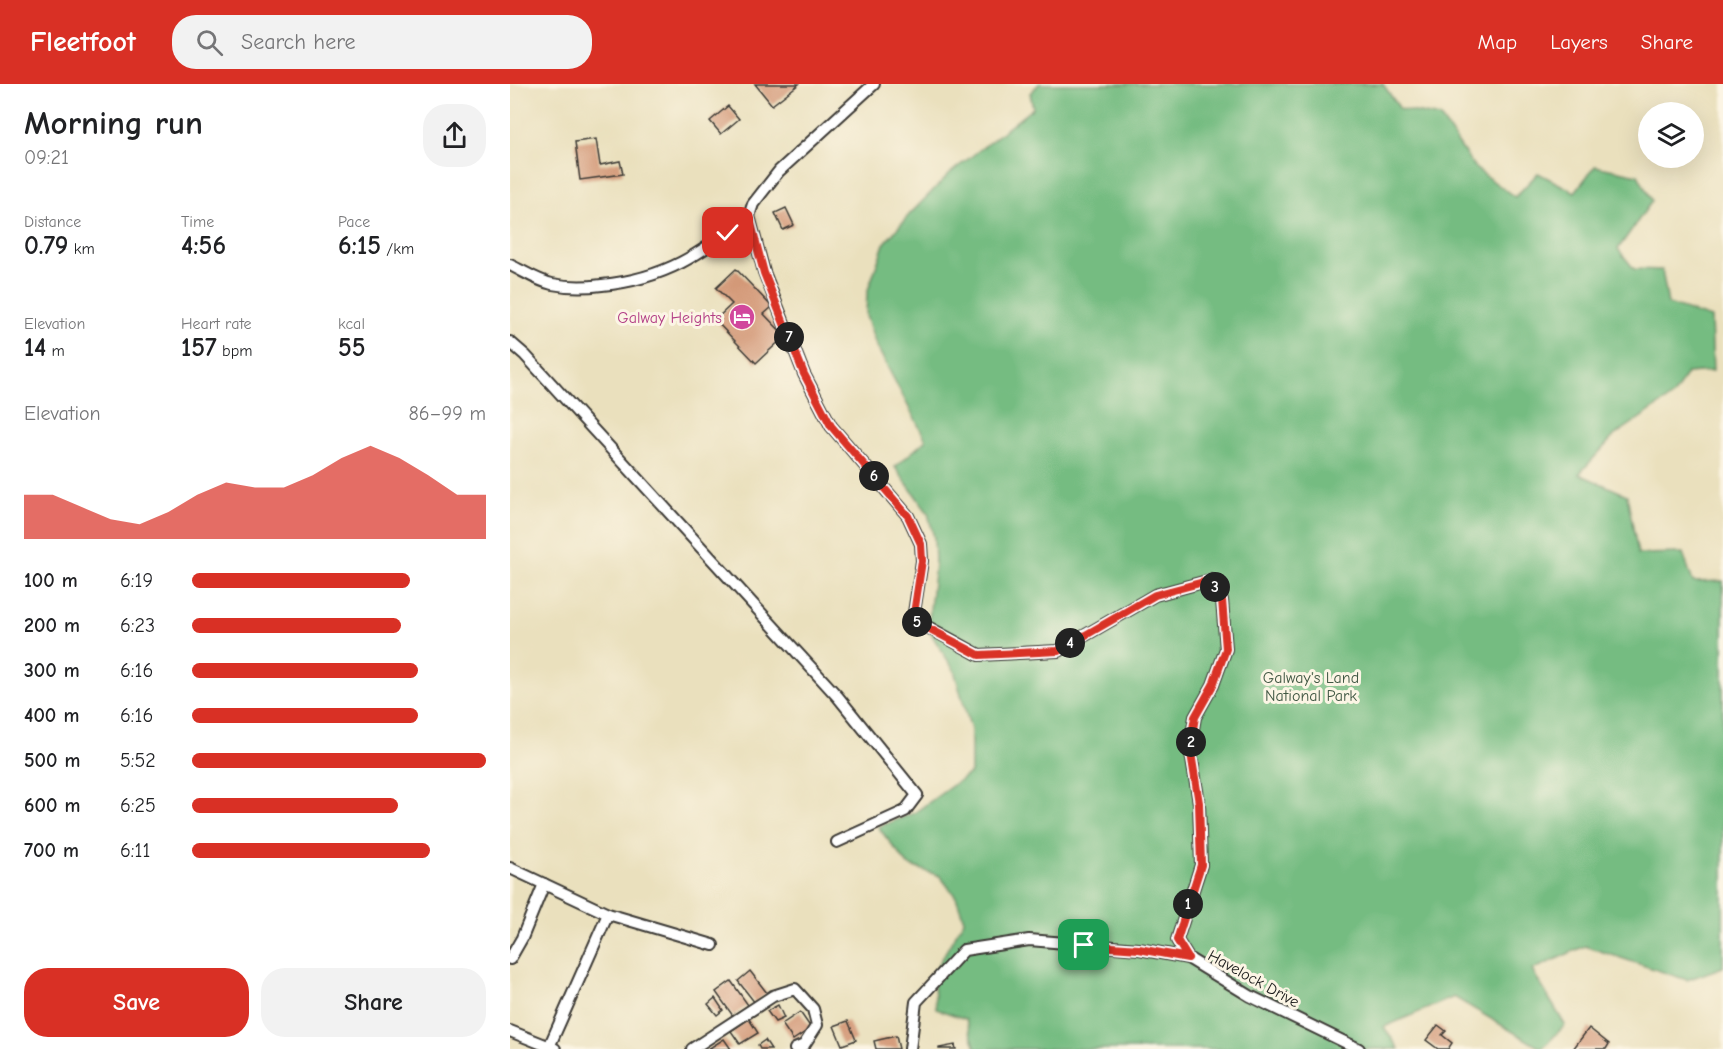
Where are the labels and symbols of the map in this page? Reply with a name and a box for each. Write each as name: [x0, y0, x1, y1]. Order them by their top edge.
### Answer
pin: [702, 207, 753, 258]
hotel icon: Galway Heights: [727, 302, 757, 332]
place label: Galway Heights: [617, 309, 722, 327]
pin: 7: [774, 322, 804, 352]
pin: 6: [859, 461, 889, 491]
pin: 3: [1200, 572, 1230, 602]
pin: 5: [902, 607, 932, 637]
pin: 4: [1055, 628, 1085, 658]
park label: Galway's Land National Park: [1263, 669, 1359, 705]
pin: 2: [1176, 727, 1206, 757]
pin: 1: [1173, 889, 1203, 919]
pin: [1058, 919, 1109, 970]
street label: Havelock Drive: [1205, 946, 1302, 1011]

